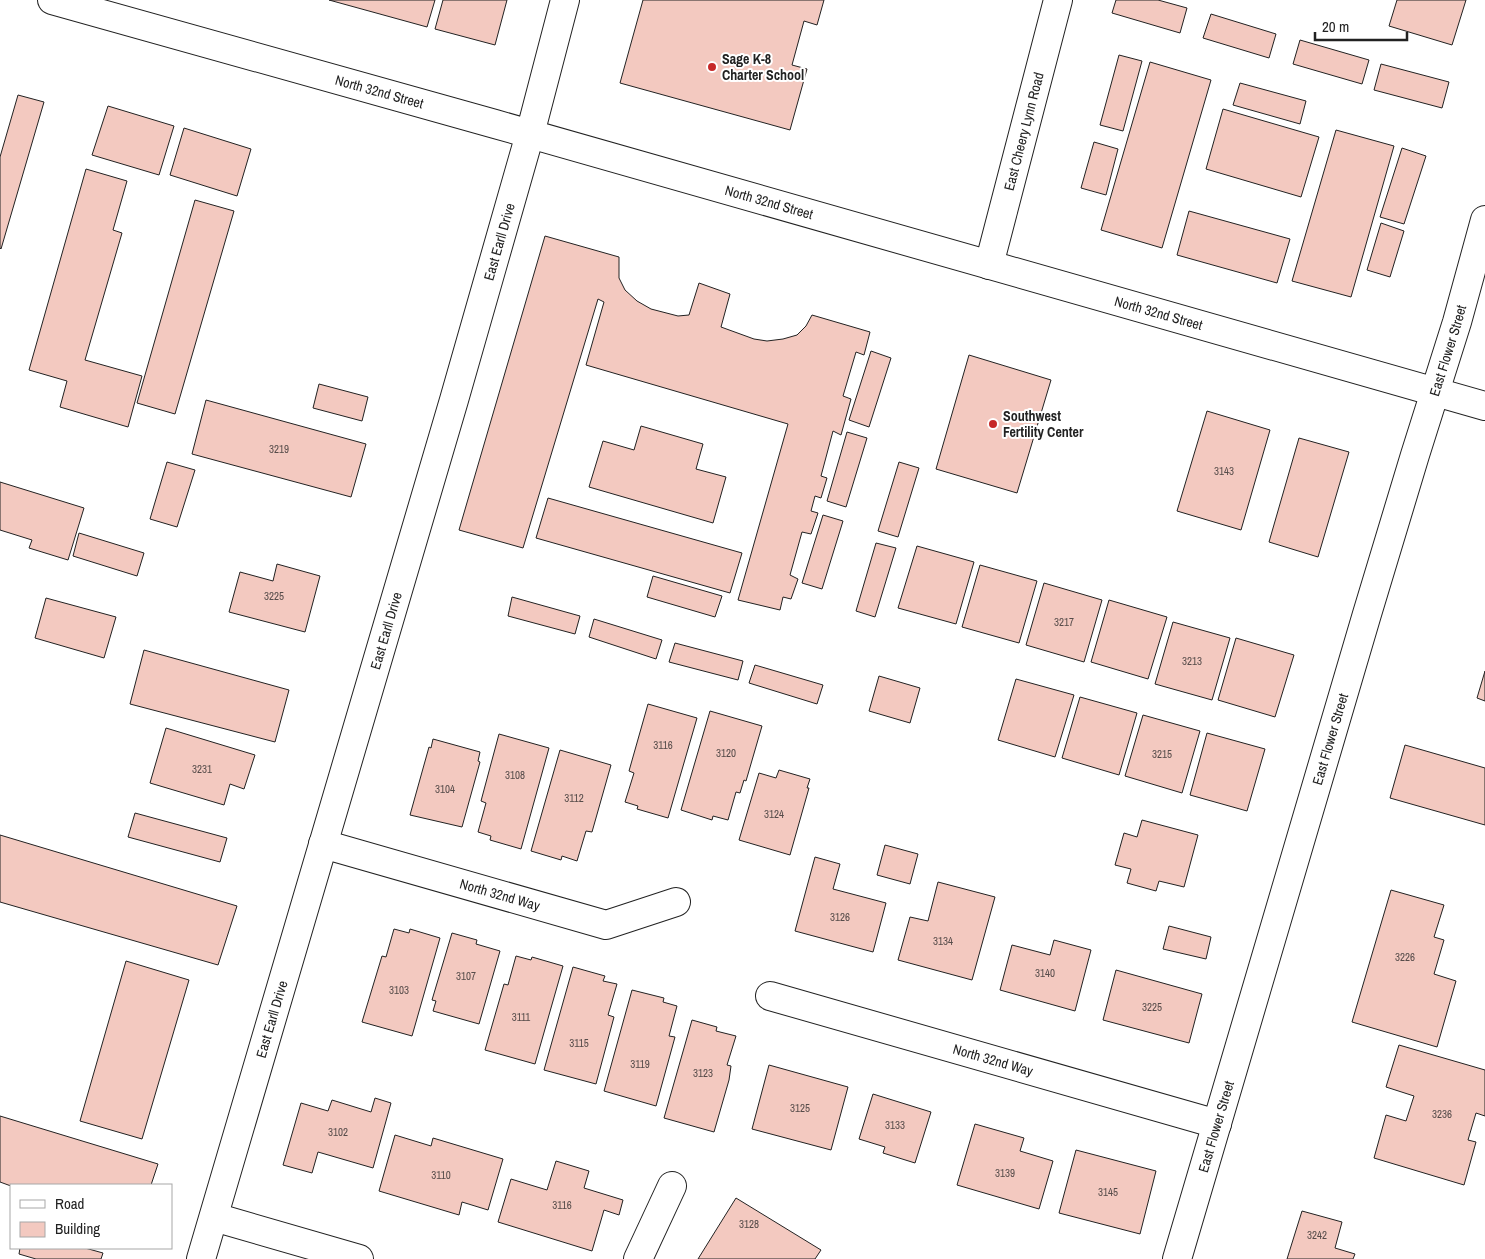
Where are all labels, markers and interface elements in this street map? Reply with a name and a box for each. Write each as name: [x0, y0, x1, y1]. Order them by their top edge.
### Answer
scale bar: [1315, 10, 1408, 42]
text: 20 m: [1322, 16, 1349, 37]
place label: Sage K-8 Charter School: [722, 50, 804, 84]
marker: Sage K-8 Charter School: [706, 61, 718, 73]
street label: East Cheery Lynn Road: [1000, 70, 1048, 193]
street label: North 32nd Street: [333, 71, 426, 113]
street label: North 32nd Street: [723, 181, 815, 223]
street label: East Earll Drive: [480, 201, 519, 283]
street label: North 32nd Street: [1112, 292, 1205, 334]
street label: East Flower Street: [1425, 303, 1470, 398]
place label: Southwest Fertility Center: [1003, 407, 1084, 441]
marker: Southwest Fertility Center: [987, 418, 999, 430]
house number: 3219: [269, 442, 289, 456]
house number: 3143: [1214, 464, 1234, 478]
house number: 3225: [264, 589, 284, 603]
street label: East Earll Drive: [366, 590, 406, 672]
house number: 3217: [1054, 615, 1074, 629]
house number: 3213: [1182, 654, 1202, 668]
street label: East Flower Street: [1308, 691, 1352, 787]
house number: 3116: [653, 738, 673, 752]
house number: 3120: [716, 746, 736, 760]
house number: 3215: [1152, 747, 1172, 761]
house number: 3231: [192, 762, 212, 776]
house number: 3108: [505, 768, 525, 782]
house number: 3104: [435, 782, 455, 796]
house number: 3112: [564, 791, 584, 805]
house number: 3124: [764, 807, 784, 821]
street label: North 32nd Way: [458, 875, 542, 915]
house number: 3126: [830, 910, 850, 924]
house number: 3134: [933, 934, 953, 948]
house number: 3226: [1395, 950, 1415, 964]
house number: 3140: [1035, 966, 1055, 980]
house number: 3107: [456, 969, 476, 983]
street label: East Earll Drive: [252, 978, 292, 1060]
house number: 3103: [389, 983, 409, 997]
house number: 3225: [1142, 1000, 1162, 1014]
house number: 3111: [512, 1010, 530, 1024]
house number: 3115: [569, 1036, 589, 1050]
street label: North 32nd Way: [951, 1040, 1035, 1080]
house number: 3119: [630, 1057, 650, 1071]
house number: 3123: [693, 1066, 713, 1080]
street label: East Flower Street: [1194, 1079, 1238, 1175]
house number: 3125: [790, 1101, 810, 1115]
house number: 3236: [1432, 1107, 1452, 1121]
house number: 3133: [885, 1118, 905, 1132]
house number: 3102: [328, 1125, 348, 1139]
house number: 3139: [995, 1166, 1015, 1180]
house number: 3110: [431, 1168, 451, 1182]
legend: [10, 1184, 172, 1249]
house number: 3145: [1098, 1185, 1118, 1199]
text: Road: [55, 1193, 84, 1214]
house number: 3116: [552, 1198, 572, 1212]
house number: 3128: [739, 1217, 759, 1231]
text: Building: [55, 1218, 100, 1239]
house number: 3242: [1307, 1228, 1327, 1242]

